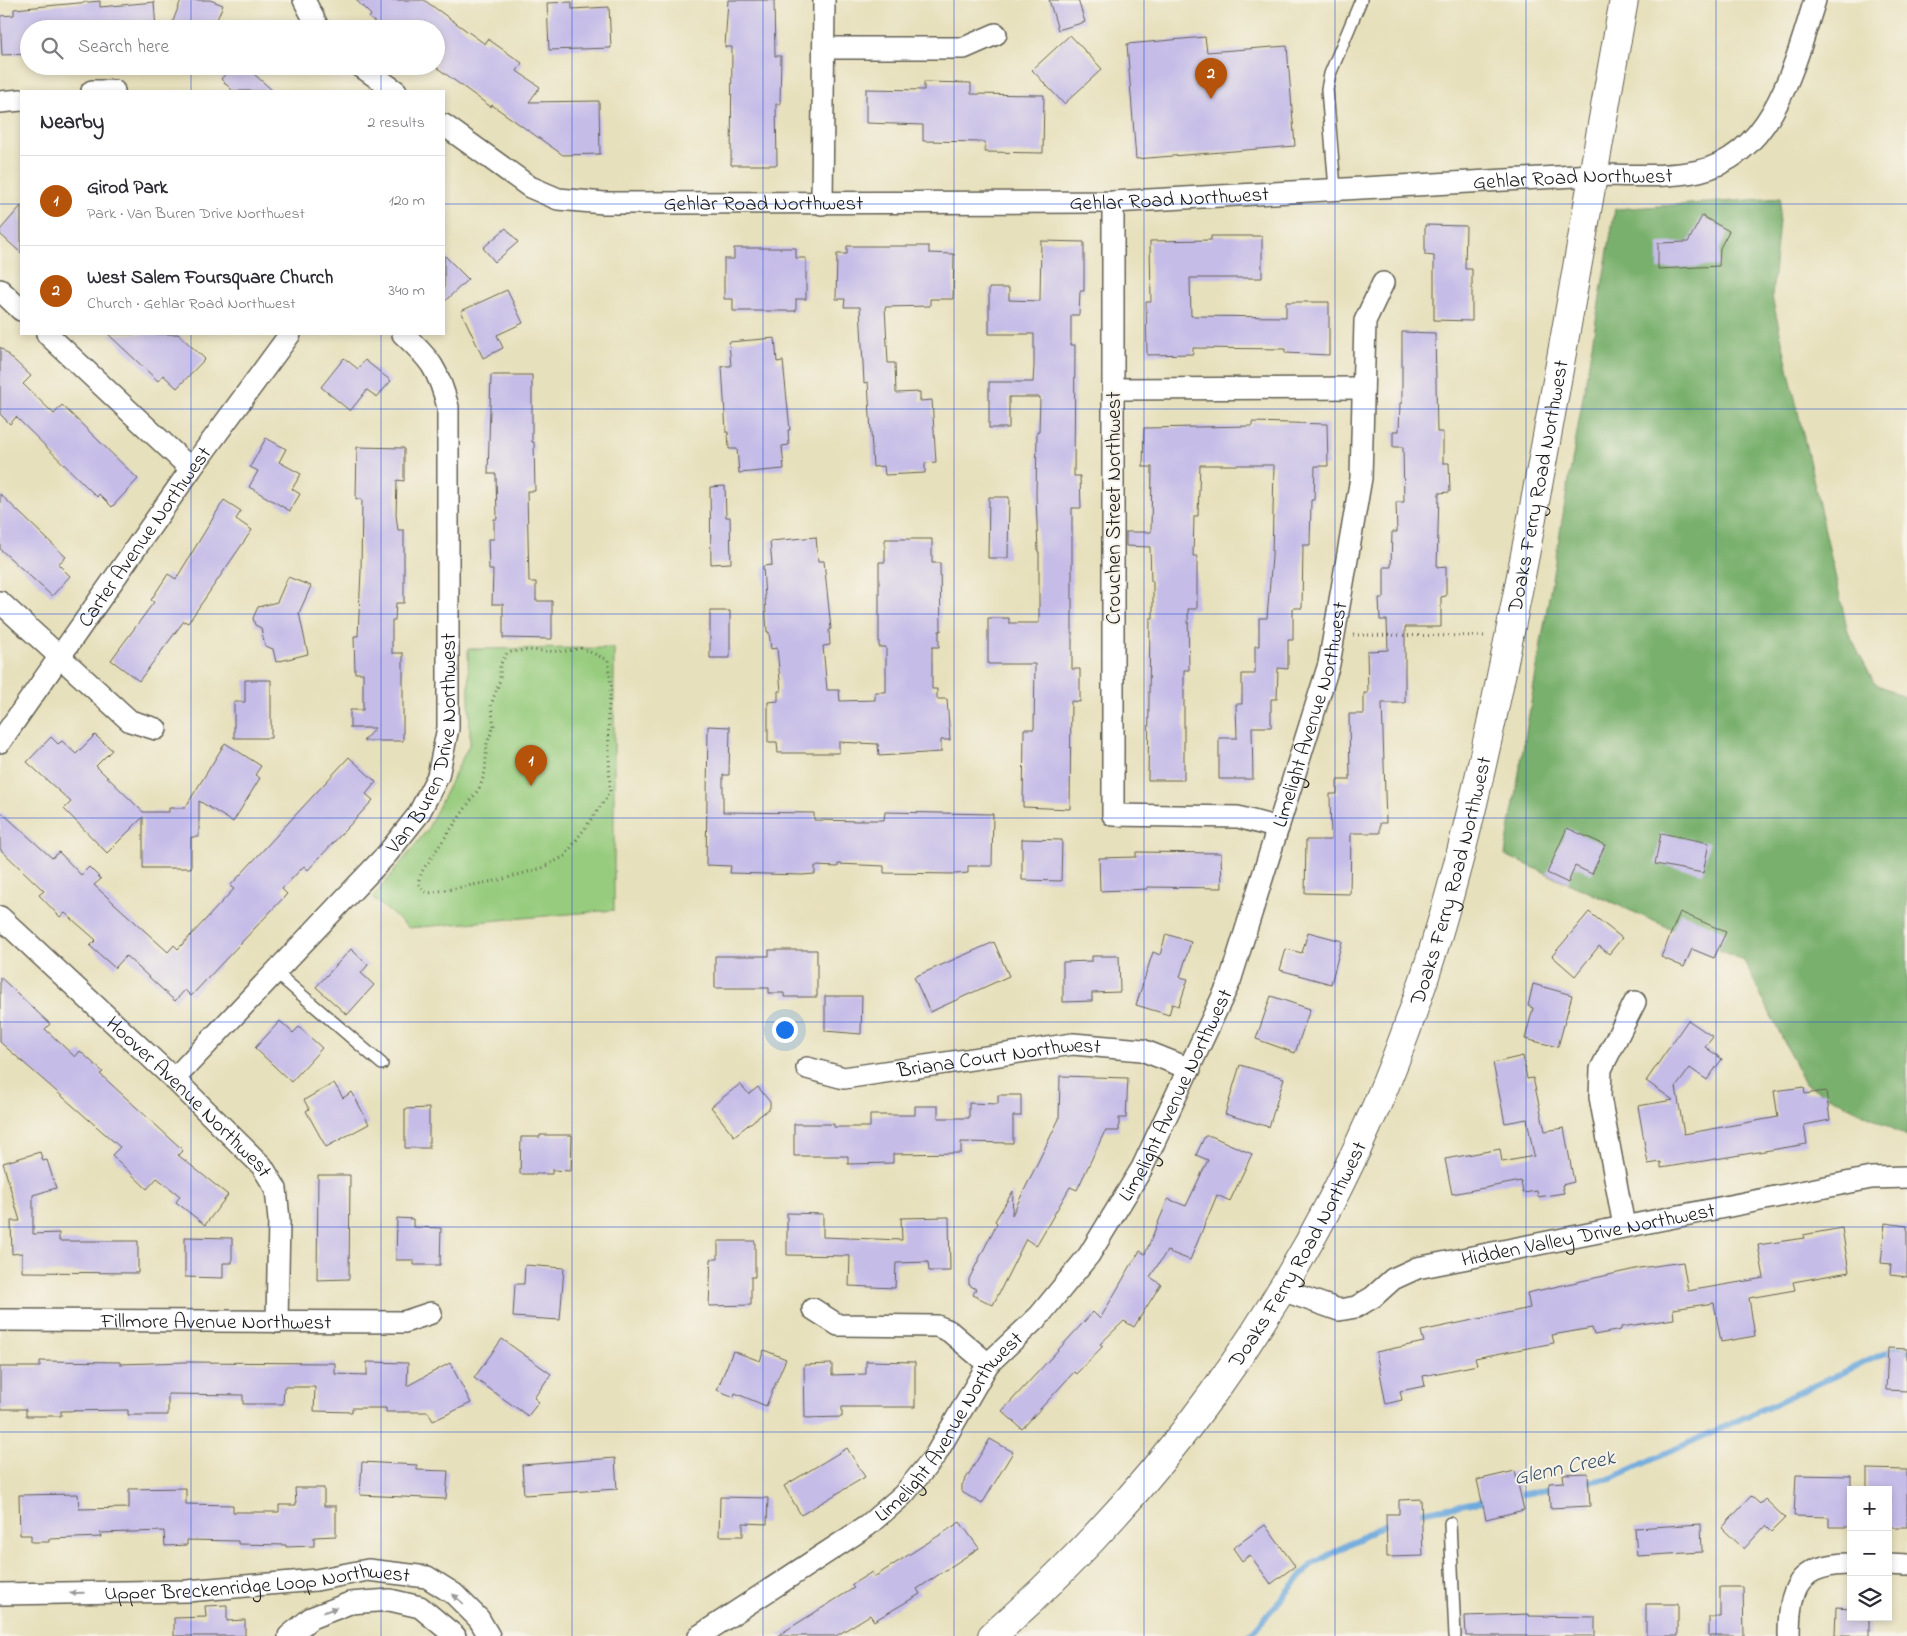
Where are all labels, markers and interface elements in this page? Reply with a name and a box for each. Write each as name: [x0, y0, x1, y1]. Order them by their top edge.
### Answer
search box: [20, 20, 445, 75]
icon: search: [38, 34, 66, 62]
text: Search here: [78, 34, 169, 61]
pin: 2: [1195, 58, 1227, 99]
text: Nearby: [40, 108, 104, 138]
text: 2 results: [367, 111, 425, 135]
street label: Gehlar Road Northwest: [1472, 162, 1674, 199]
text: Girod Park: [87, 175, 168, 202]
street label: Gehlar Road Northwest: [1069, 180, 1270, 219]
text: 1: [53, 189, 59, 213]
text: 120 m: [389, 189, 425, 213]
street label: Gehlar Road Northwest: [663, 189, 863, 220]
text: Park · Van Buren Drive Northwest: [87, 202, 305, 226]
text: West Salem Foursquare Church: [87, 265, 333, 292]
text: 2: [52, 279, 60, 303]
text: 340 m: [388, 279, 425, 303]
text: Church · Gehlar Road Northwest: [87, 292, 296, 316]
street label: Doaks Ferry Road Northwest: [1501, 358, 1578, 616]
street label: Crouchen Street Northwest: [1100, 392, 1130, 624]
street label: Carter Avenue Northwest: [72, 441, 220, 634]
street label: Limelight Avenue Northwest: [1266, 600, 1356, 831]
street label: Van Buren Drive Northwest: [379, 633, 465, 862]
pin: 1: [515, 745, 547, 786]
street label: Doaks Ferry Road Northwest: [1403, 754, 1501, 1010]
street label: Limelight Avenue Northwest: [1112, 984, 1241, 1208]
street label: Hoover Avenue Northwest: [98, 1010, 278, 1184]
your location: [772, 1017, 798, 1043]
street label: Briana Court Northwest: [894, 1031, 1102, 1087]
street label: Doaks Ferry Road Northwest: [1222, 1137, 1375, 1375]
street label: Hidden Valley Drive Northwest: [1459, 1196, 1718, 1276]
street label: Fillmore Avenue Northwest: [100, 1307, 331, 1339]
street label: Limelight Avenue Northwest: [869, 1325, 1031, 1530]
water label: Glenn Creek: [1511, 1442, 1620, 1495]
map controls: [1847, 1486, 1892, 1621]
button: +: [1847, 1486, 1892, 1531]
button: −: [1847, 1531, 1892, 1576]
street label: Upper Breckenridge Loop Northwest: [104, 1557, 412, 1609]
button: layers: [1847, 1576, 1892, 1621]
one-way arrow: [69, 1589, 85, 1597]
one-way arrow: [453, 1593, 465, 1605]
one-way arrow: [323, 1606, 337, 1614]

